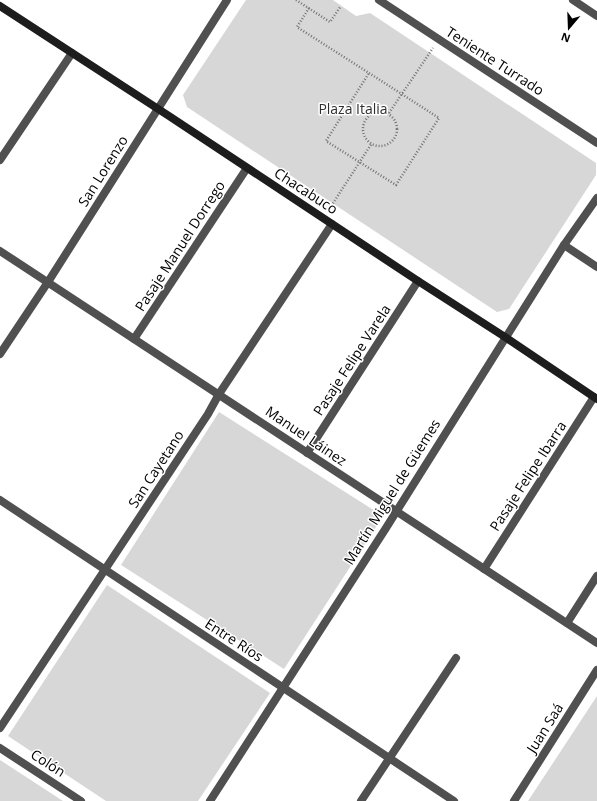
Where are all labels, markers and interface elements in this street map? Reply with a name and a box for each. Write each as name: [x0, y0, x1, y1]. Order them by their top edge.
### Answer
north arrow: [549, 8, 589, 48]
street label: Teniente Turrado: [443, 22, 548, 99]
text: N: [559, 29, 572, 46]
park label: Plaza Italia: [318, 99, 388, 118]
street label: San Lorenzo: [73, 132, 132, 210]
street label: Chacabuco: [271, 163, 342, 218]
street label: Pasaje Manuel Dorrego: [130, 177, 229, 315]
street label: Pasaje Felipe Varela: [309, 300, 395, 419]
street label: Manuel Láinez: [262, 401, 351, 470]
street label: Martín Miguel de Güemes: [339, 415, 444, 568]
street label: Pasaje Felipe Ibarra: [485, 417, 570, 534]
street label: San Cayetano: [123, 426, 188, 511]
street label: Entre Ríos: [201, 614, 267, 666]
street label: Juan Saá: [521, 699, 567, 758]
street label: Colón: [27, 744, 69, 781]

